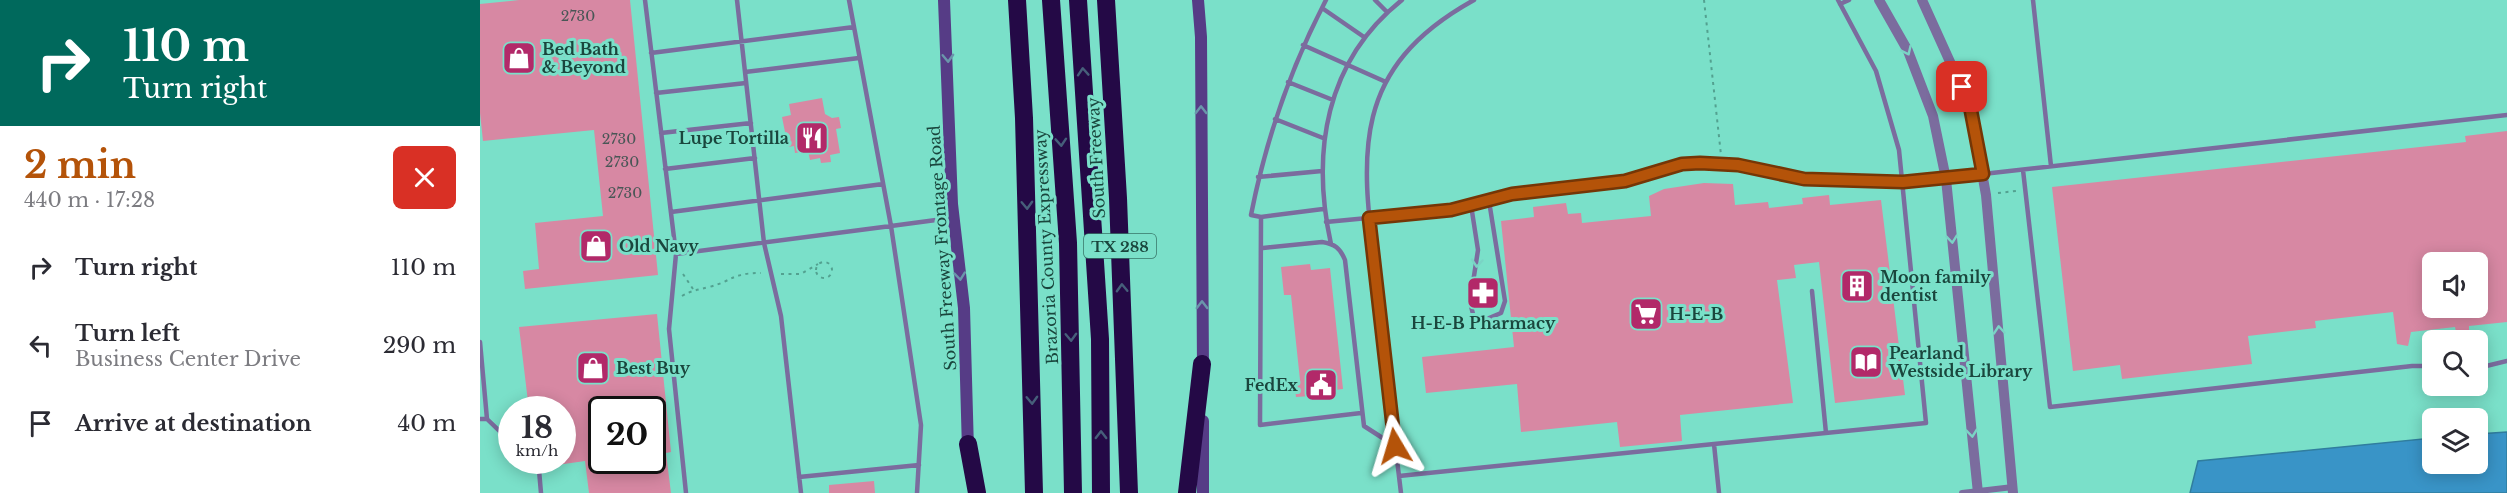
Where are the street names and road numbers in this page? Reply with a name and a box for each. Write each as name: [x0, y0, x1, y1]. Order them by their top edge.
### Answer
street label: South Freeway: [1083, 96, 1109, 219]
street label: South Freeway Frontage Road: [923, 124, 961, 371]
street label: Brazoria County Expressway: [1030, 128, 1062, 365]
road number: TX 288: [1084, 234, 1156, 258]

